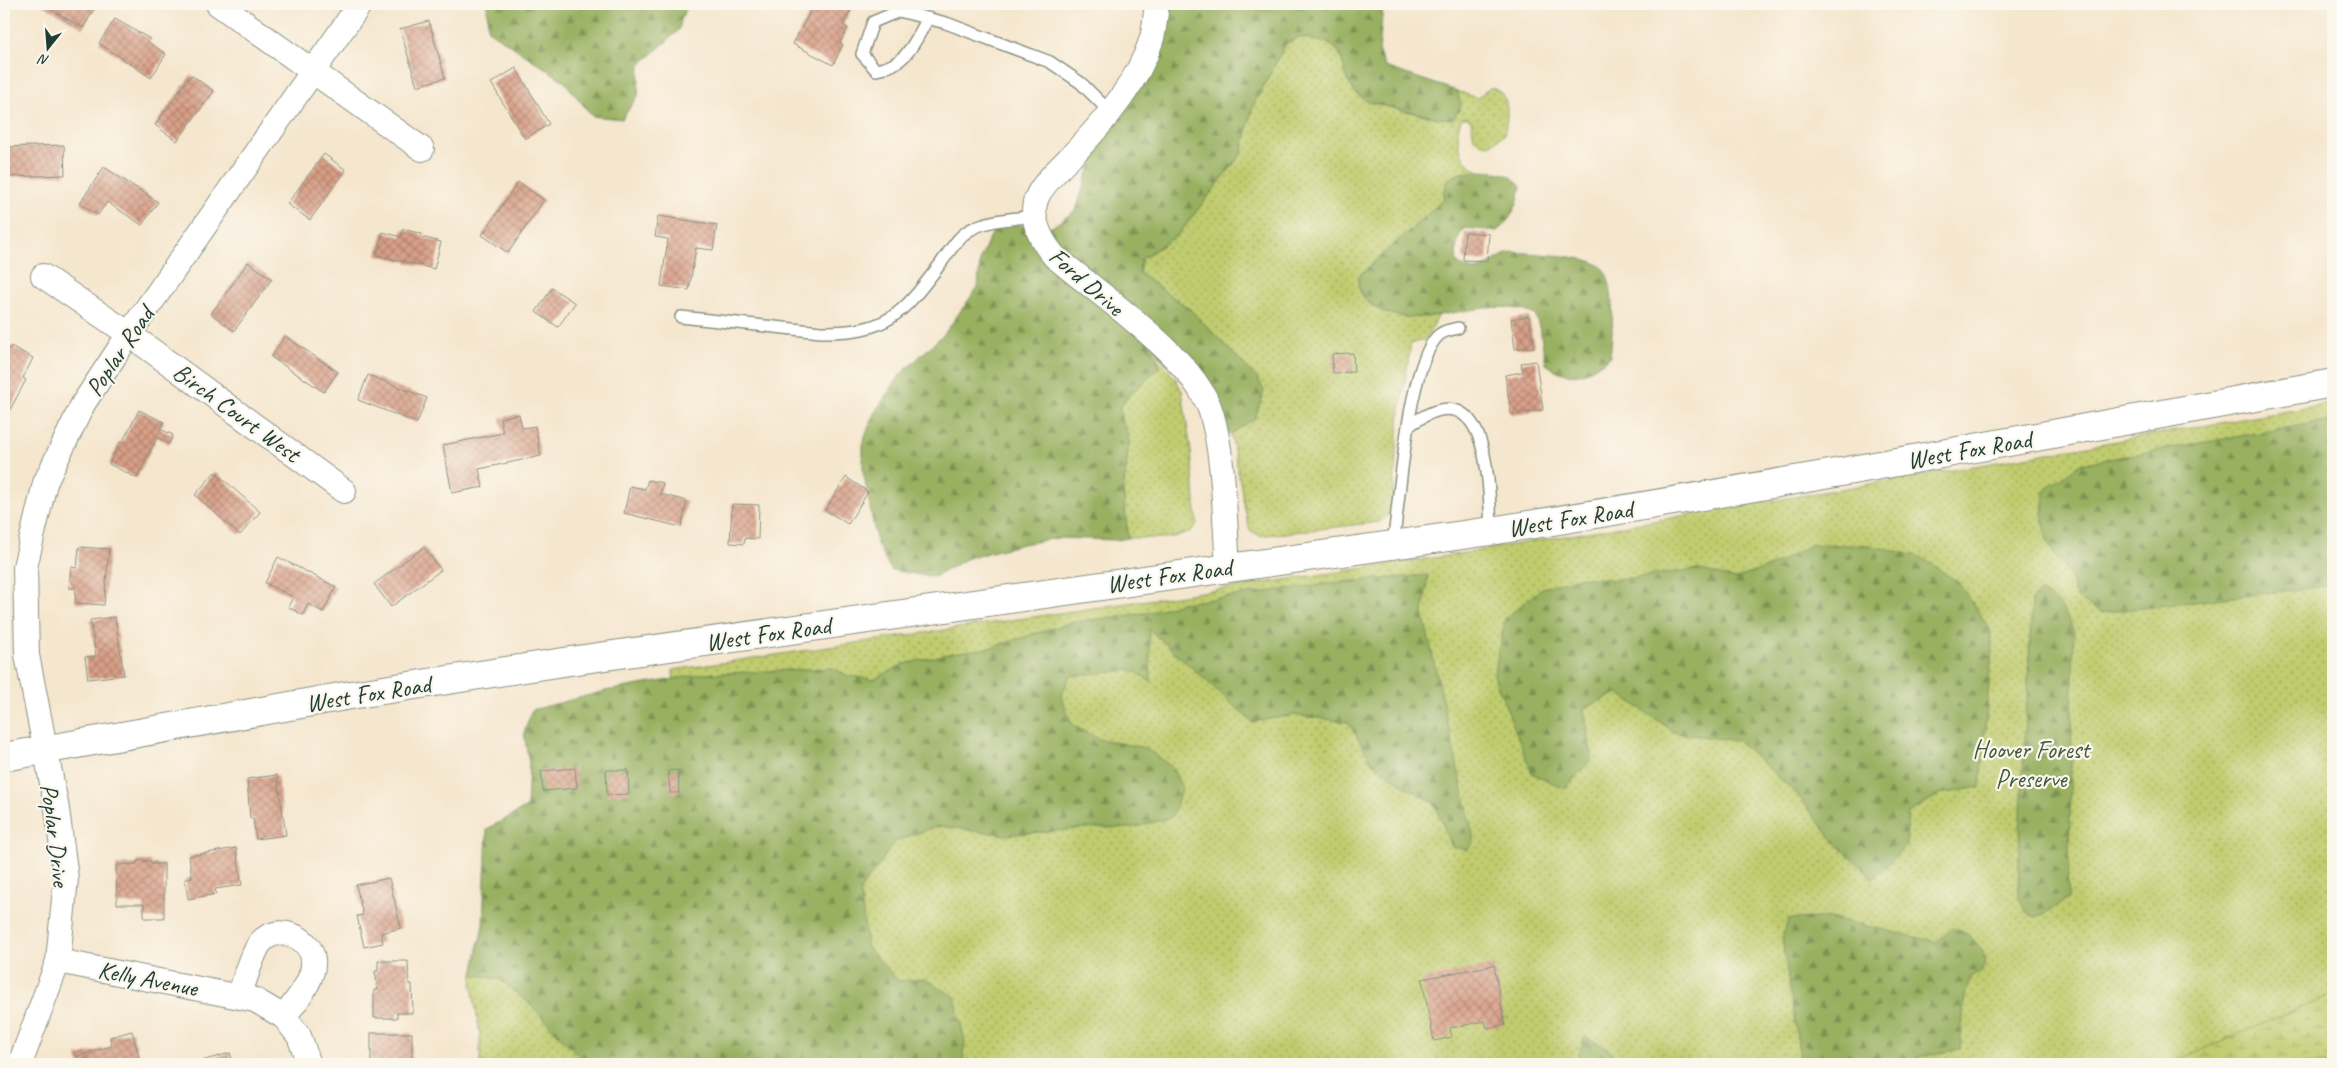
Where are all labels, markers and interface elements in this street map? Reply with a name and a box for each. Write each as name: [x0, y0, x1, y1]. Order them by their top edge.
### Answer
north arrow: [22, 22, 72, 72]
text: N: [35, 50, 51, 69]
street label: Ford Drive: [1042, 240, 1132, 324]
street label: Poplar Road: [78, 297, 164, 402]
street label: Birch Court West: [167, 356, 308, 471]
street label: West Fox Road: [1905, 423, 2038, 477]
street label: West Fox Road: [1506, 493, 1639, 545]
street label: West Fox Road: [1105, 551, 1238, 601]
street label: West Fox Road: [704, 609, 837, 659]
street label: West Fox Road: [304, 668, 437, 720]
park label: Hoover Forest Preserve: [1973, 734, 2092, 795]
street label: Poplar Drive: [33, 782, 77, 890]
street label: Kelly Avenue: [96, 954, 202, 1005]

